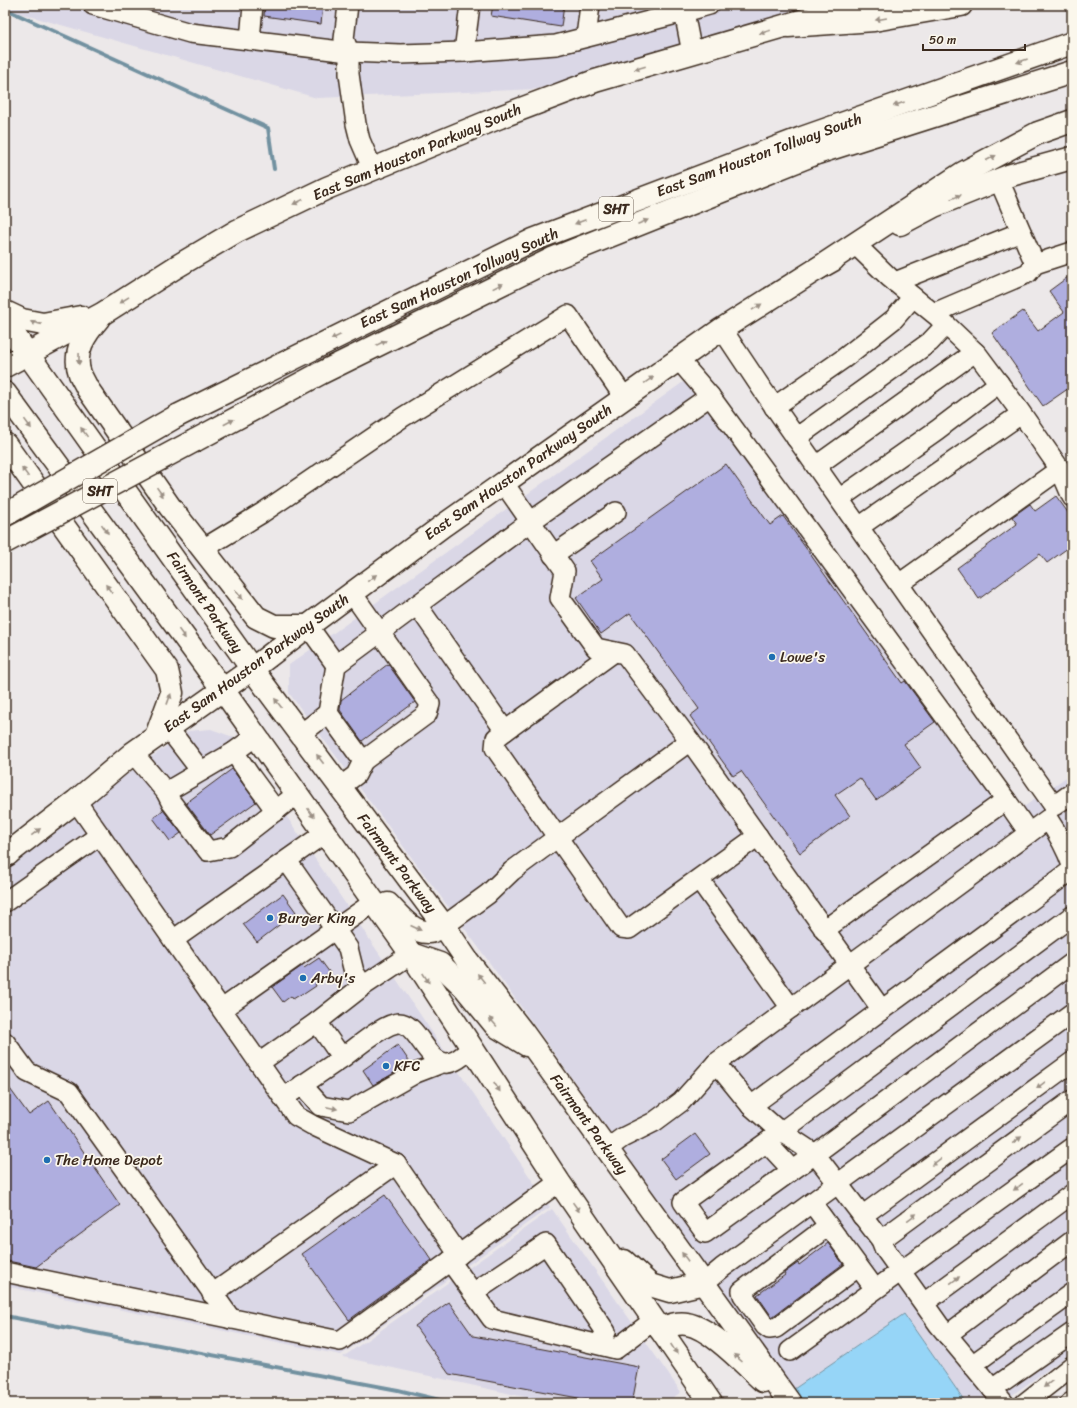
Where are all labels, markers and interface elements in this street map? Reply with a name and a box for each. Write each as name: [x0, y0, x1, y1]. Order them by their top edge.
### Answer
one-way arrow: [875, 16, 887, 22]
scale bar: [923, 26, 1025, 52]
one-way arrow: [759, 29, 771, 35]
text: 50 m: [929, 29, 956, 51]
one-way arrow: [1016, 58, 1028, 64]
one-way arrow: [634, 65, 646, 71]
street label: East Sam Houston Parkway South: [309, 96, 526, 208]
one-way arrow: [893, 101, 905, 107]
street label: East Sam Houston Tollway South: [653, 106, 865, 204]
one-way arrow: [985, 154, 997, 161]
one-way arrow: [950, 194, 962, 201]
road number: SHT: [599, 197, 633, 221]
one-way arrow: [292, 199, 304, 205]
one-way arrow: [574, 219, 586, 225]
one-way arrow: [637, 219, 649, 225]
street label: East Sam Houston Tollway South: [355, 220, 563, 336]
one-way arrow: [492, 282, 504, 289]
one-way arrow: [119, 296, 129, 304]
one-way arrow: [751, 303, 762, 311]
one-way arrow: [30, 319, 43, 325]
one-way arrow: [331, 334, 342, 340]
one-way arrow: [376, 340, 387, 346]
one-way arrow: [76, 353, 82, 366]
one-way arrow: [644, 376, 654, 384]
street label: East Sam Houston Parkway South: [419, 397, 618, 547]
one-way arrow: [24, 419, 32, 430]
one-way arrow: [223, 419, 235, 426]
one-way arrow: [79, 426, 88, 437]
one-way arrow: [21, 467, 29, 477]
road number: SHT: [83, 479, 117, 503]
one-way arrow: [156, 487, 164, 498]
one-way arrow: [101, 524, 109, 535]
street label: Fairmont Parkway: [160, 545, 250, 659]
one-way arrow: [367, 573, 378, 582]
one-way arrow: [105, 584, 113, 594]
street label: East Sam Houston Parkway South: [157, 586, 355, 740]
one-way arrow: [235, 590, 244, 601]
one-way arrow: [178, 629, 186, 639]
place label: Lowe's: [780, 644, 825, 670]
marker: Lowe's: [767, 652, 777, 662]
one-way arrow: [167, 693, 173, 705]
one-way arrow: [274, 698, 282, 709]
one-way arrow: [316, 754, 324, 765]
street label: Fairmont Parkway: [351, 807, 444, 919]
one-way arrow: [307, 808, 315, 819]
one-way arrow: [30, 828, 41, 836]
place label: Burger King: [278, 905, 356, 931]
marker: Burger King: [265, 913, 275, 923]
one-way arrow: [410, 925, 422, 931]
place label: Arby's: [310, 965, 355, 991]
marker: Arby's: [298, 973, 308, 983]
one-way arrow: [422, 973, 430, 983]
one-way arrow: [477, 973, 485, 984]
one-way arrow: [488, 1017, 497, 1027]
place label: KFC: [394, 1053, 420, 1079]
marker: KFC: [381, 1061, 391, 1071]
street label: Fairmont Parkway: [543, 1068, 635, 1180]
one-way arrow: [1035, 1081, 1046, 1090]
one-way arrow: [493, 1082, 501, 1092]
one-way arrow: [325, 1105, 338, 1111]
one-way arrow: [1012, 1137, 1022, 1145]
place label: The Home Depot: [55, 1147, 163, 1173]
marker: The Home Depot: [42, 1155, 52, 1165]
one-way arrow: [930, 1158, 941, 1166]
one-way arrow: [1012, 1183, 1023, 1191]
one-way arrow: [572, 1202, 580, 1212]
one-way arrow: [907, 1213, 918, 1221]
one-way arrow: [681, 1252, 689, 1263]
one-way arrow: [950, 1276, 960, 1284]
one-way arrow: [670, 1344, 678, 1354]
one-way arrow: [733, 1353, 743, 1363]
one-way arrow: [1043, 1380, 1054, 1389]

